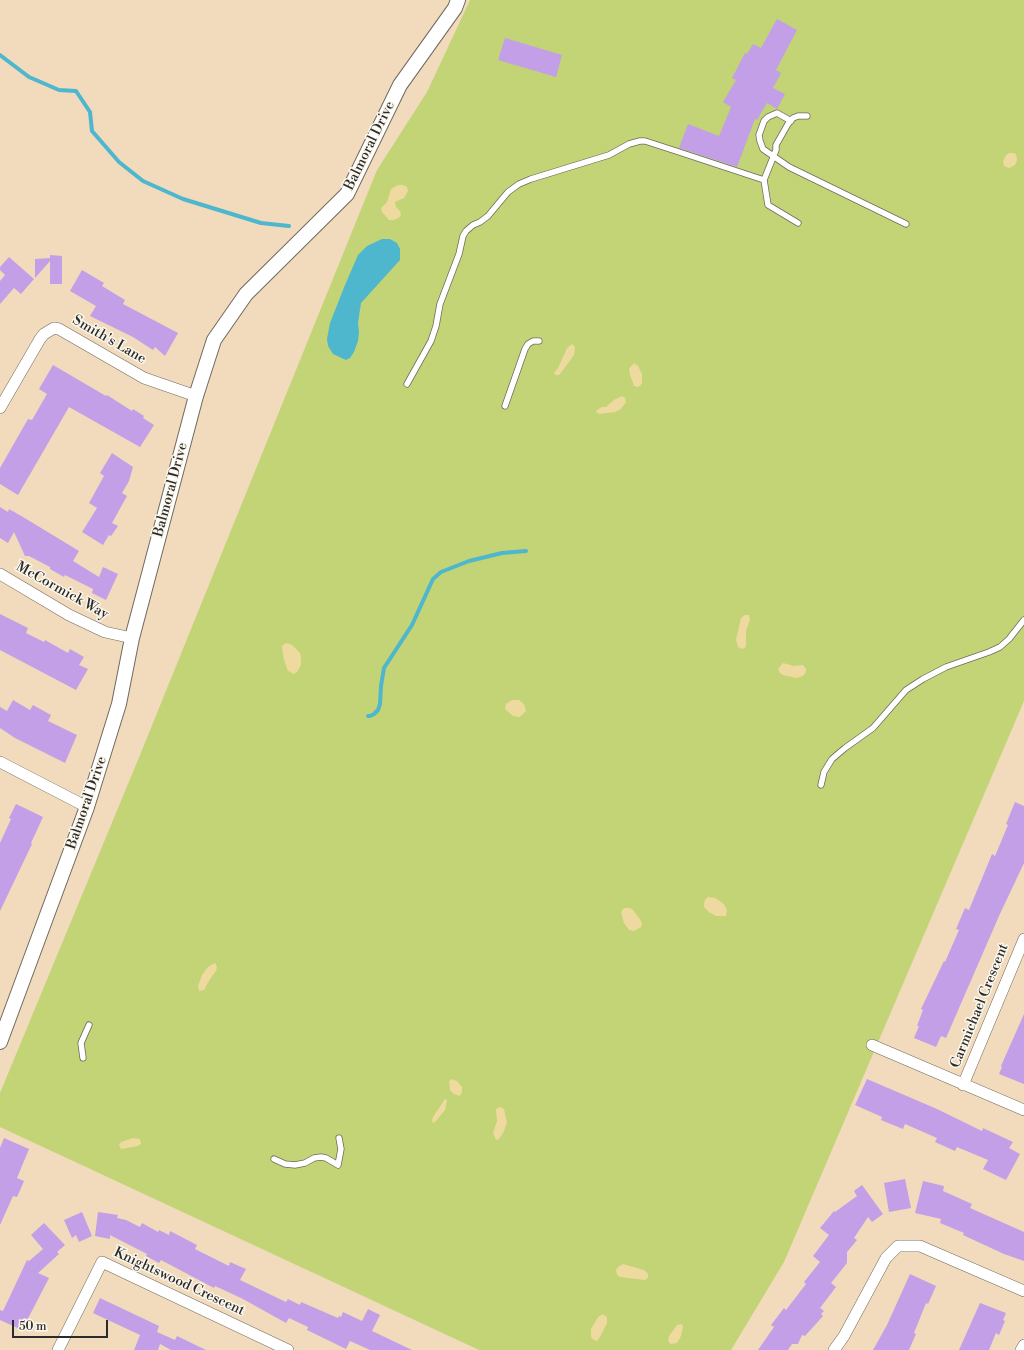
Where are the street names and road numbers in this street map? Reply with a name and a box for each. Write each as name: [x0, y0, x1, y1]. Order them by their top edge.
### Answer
street label: Balmoral Drive: [341, 99, 399, 193]
street label: Smith's Lane: [69, 312, 149, 368]
street label: Balmoral Drive: [150, 441, 192, 539]
street label: McCormick Way: [13, 559, 111, 623]
street label: Balmoral Drive: [63, 754, 111, 852]
street label: Carmichael Crescent: [947, 941, 1013, 1071]
street label: Knightswood Crescent: [111, 1244, 247, 1320]

